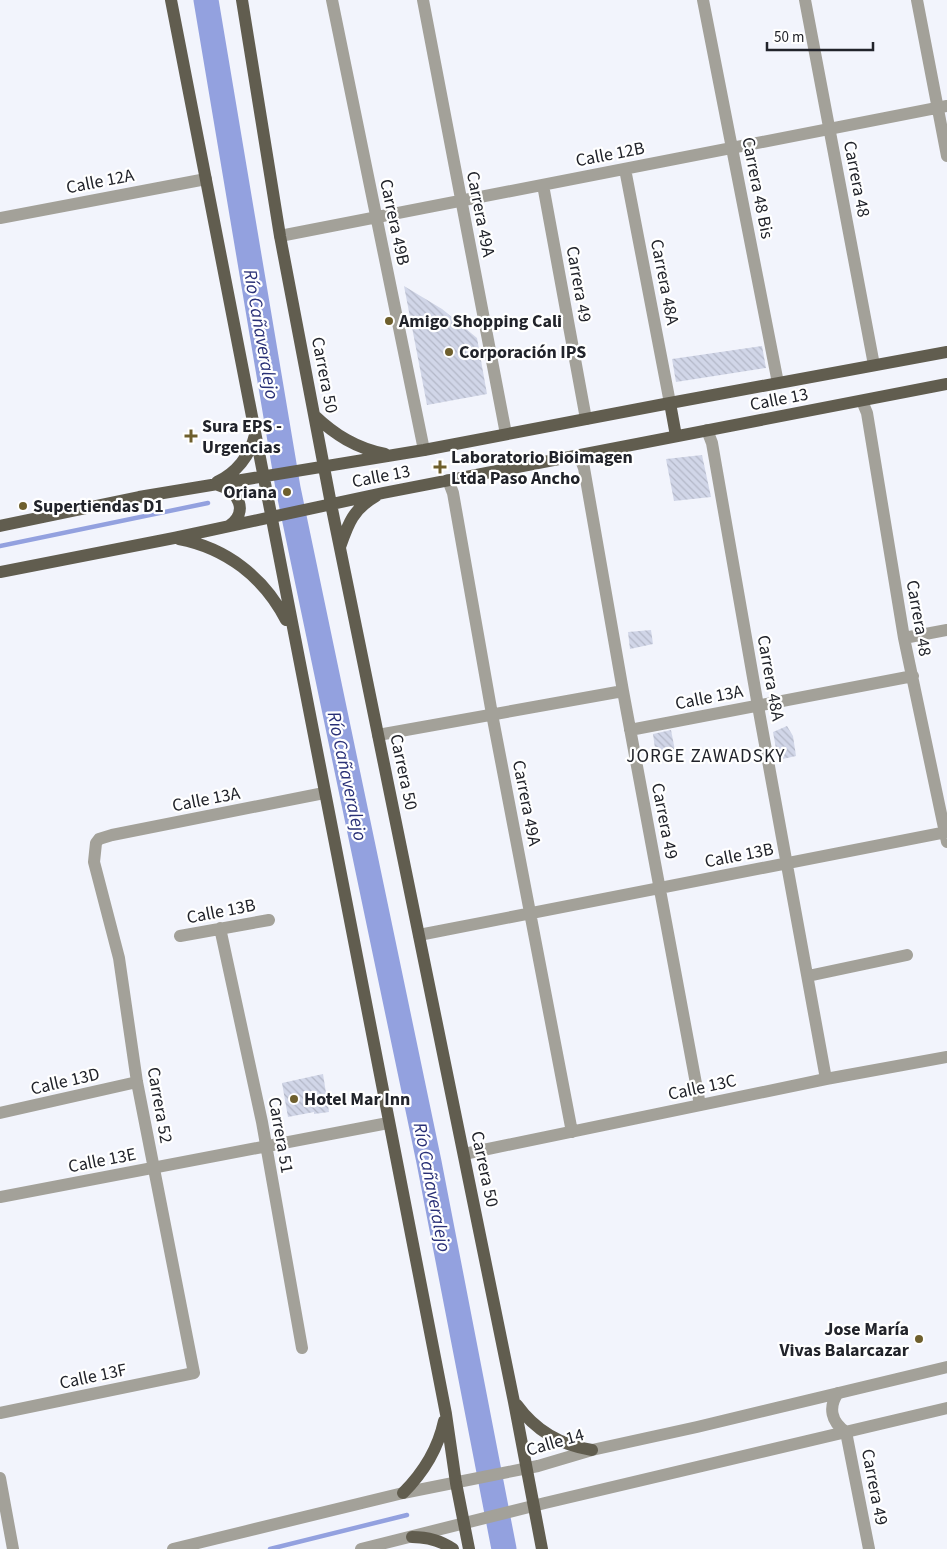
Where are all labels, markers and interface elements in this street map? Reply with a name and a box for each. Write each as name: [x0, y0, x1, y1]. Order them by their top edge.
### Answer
scale bar: [767, 20, 873, 52]
text: 50 m: [774, 27, 804, 48]
street label: Carrera 48 Bis: [735, 135, 780, 241]
street label: Calle 12B: [574, 136, 647, 173]
street label: Carrera 48: [837, 139, 876, 219]
street label: Calle 12A: [64, 163, 136, 200]
street label: Carrera 49A: [460, 169, 501, 259]
street label: Carrera 49B: [373, 177, 416, 268]
street label: Carrera 48A: [644, 237, 685, 327]
street label: Carrera 49: [560, 244, 598, 324]
water label: Río Cañaveralejo: [236, 267, 285, 402]
place label: Amigo Shopping Cali: [398, 309, 562, 334]
marker: Amigo Shopping Cali: [383, 315, 395, 327]
street label: Carrera 50: [305, 335, 344, 415]
place label: Corporación IPS: [459, 340, 586, 365]
marker: Corporación IPS: [443, 346, 455, 358]
street label: Calle 13: [748, 382, 810, 417]
place label: Sura EPS - Urgencias: [202, 414, 282, 460]
marker: Sura EPS - Urgencias: [184, 429, 198, 443]
place label: Laboratorio Bioimagen Ltda Paso Ancho: [451, 445, 633, 491]
street label: Calle 13: [350, 459, 412, 494]
marker: Laboratorio Bioimagen Ltda Paso Ancho: [433, 460, 447, 474]
place label: Oriana: [223, 480, 277, 505]
marker: Oriana: [281, 486, 293, 498]
place label: Supertiendas D1: [33, 494, 164, 519]
marker: Supertiendas D1: [17, 500, 29, 512]
street label: Carrera 48: [900, 578, 938, 658]
street label: Carrera 48A: [751, 633, 790, 723]
street label: Calle 13A: [673, 679, 745, 716]
water label: Río Cañaveralejo: [320, 709, 373, 844]
street label: Carrera 50: [383, 732, 424, 812]
district label: JORGE ZAWADSKY: [626, 743, 786, 770]
street label: Carrera 49A: [506, 758, 547, 848]
street label: Calle 13A: [170, 781, 242, 818]
street label: Carrera 49: [645, 781, 684, 861]
street label: Calle 13B: [703, 837, 776, 874]
street label: Calle 13B: [185, 893, 258, 930]
street label: Calle 13D: [28, 1061, 102, 1102]
street label: Carrera 52: [141, 1065, 179, 1145]
street label: Calle 13C: [666, 1068, 739, 1107]
place label: Hotel Mar Inn: [304, 1087, 410, 1112]
marker: Hotel Mar Inn: [288, 1093, 300, 1105]
street label: Carrera 51: [262, 1095, 300, 1175]
water label: Río Cañaveralejo: [406, 1120, 457, 1255]
street label: Carrera 50: [464, 1129, 505, 1209]
street label: Calle 13E: [66, 1142, 138, 1179]
place label: Jose María Vivas Balarcazar: [779, 1317, 910, 1363]
marker: Jose María Vivas Balarcazar: [913, 1333, 925, 1345]
street label: Calle 13F: [57, 1357, 129, 1396]
street label: Calle 14: [523, 1422, 587, 1463]
street label: Carrera 49: [855, 1447, 894, 1527]

